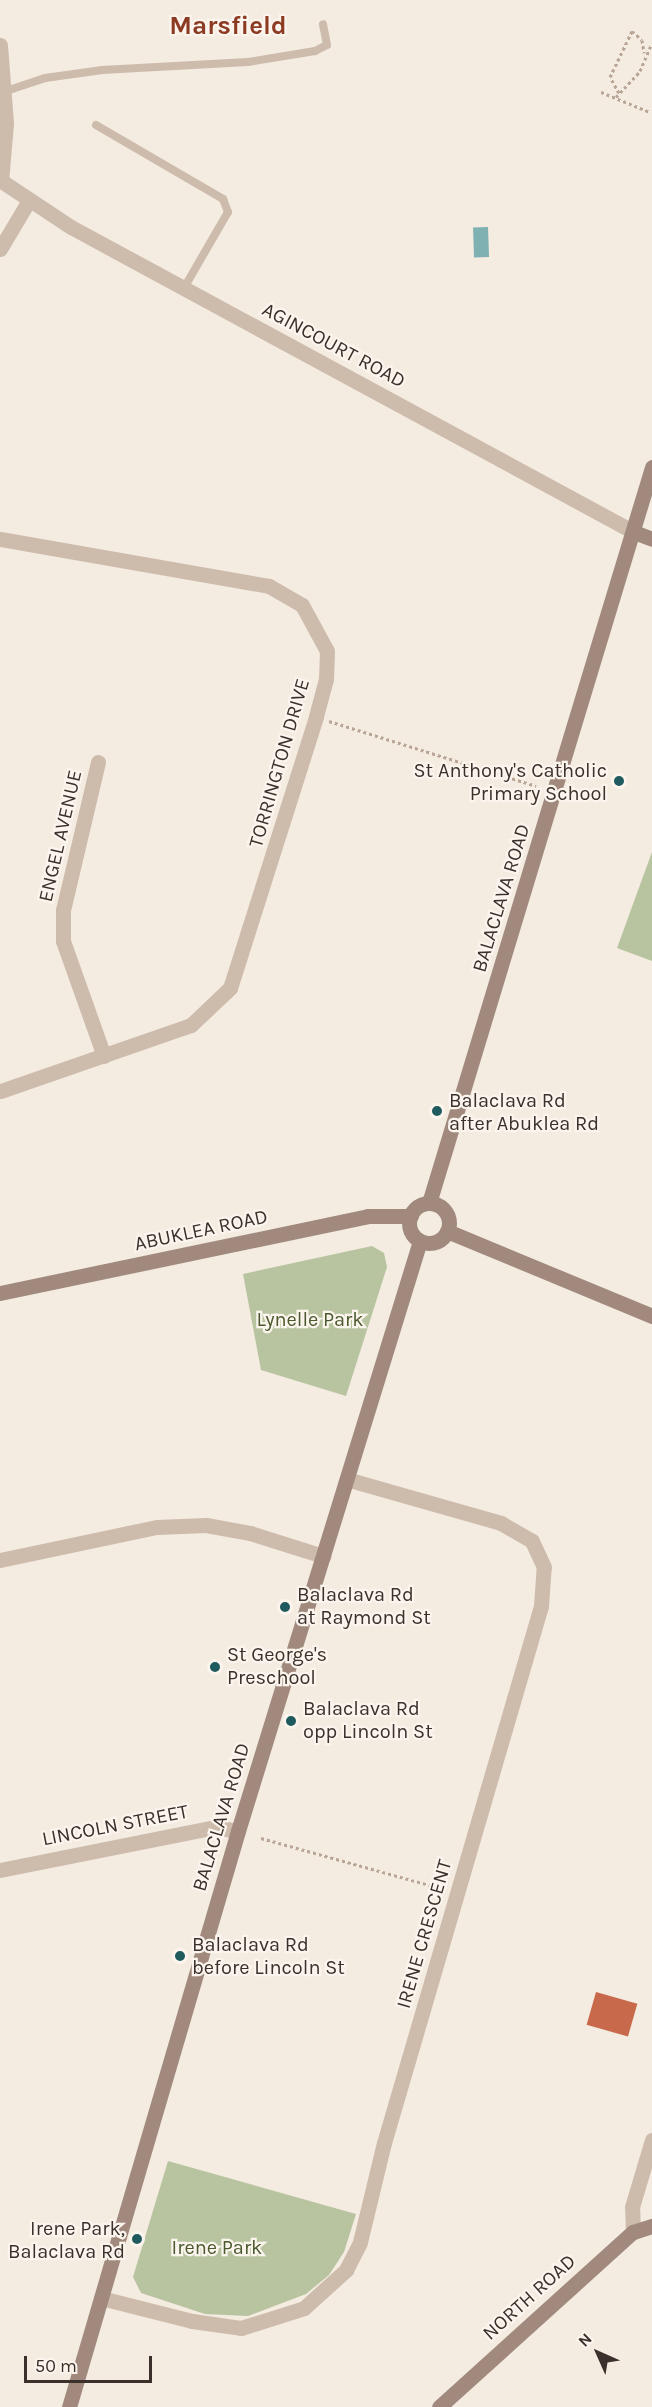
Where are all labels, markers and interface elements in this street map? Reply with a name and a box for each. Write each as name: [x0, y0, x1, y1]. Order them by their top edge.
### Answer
district label: Marsfield: [169, 10, 287, 42]
street label: AGINCOURT ROAD: [258, 297, 410, 393]
street label: TORRINGTON DRIVE: [243, 676, 315, 850]
place label: St Anthony's Catholic Primary School: [414, 758, 607, 805]
street label: ENGEL AVENUE: [33, 768, 87, 904]
marker: St Anthony's Catholic Primary School: [612, 774, 626, 788]
street label: BALACLAVA ROAD: [467, 821, 535, 975]
place label: Balaclava Rd after Abuklea Rd: [449, 1088, 599, 1135]
marker: Balaclava Rd after Abuklea Rd: [430, 1104, 444, 1118]
street label: ABUKLEA ROAD: [132, 1204, 270, 1256]
park label: Lynelle Park: [256, 1307, 364, 1331]
place label: Balaclava Rd at Raymond St: [297, 1583, 431, 1630]
marker: Balaclava Rd at Raymond St: [278, 1600, 292, 1614]
place label: St George's Preschool: [227, 1643, 327, 1690]
marker: St George's Preschool: [208, 1660, 222, 1674]
place label: Balaclava Rd opp Lincoln St: [303, 1697, 433, 1744]
marker: Balaclava Rd opp Lincoln St: [284, 1714, 298, 1728]
street label: BALACLAVA ROAD: [187, 1740, 255, 1894]
street label: LINCOLN STREET: [40, 1799, 190, 1851]
street label: IRENE CRESCENT: [391, 1857, 457, 2011]
place label: Balaclava Rd before Lincoln St: [192, 1932, 345, 1979]
marker: Balaclava Rd before Lincoln St: [173, 1949, 187, 1963]
place label: Irene Park, Balaclava Rd: [8, 2216, 125, 2263]
marker: Irene Park, Balaclava Rd: [130, 2232, 144, 2246]
park label: Irene Park: [172, 2235, 262, 2259]
street label: NORTH ROAD: [478, 2249, 580, 2345]
north arrow: [568, 2323, 628, 2383]
text: N: [574, 2329, 596, 2351]
scale bar: [27, 2344, 154, 2382]
text: 50 m: [35, 2355, 77, 2377]

